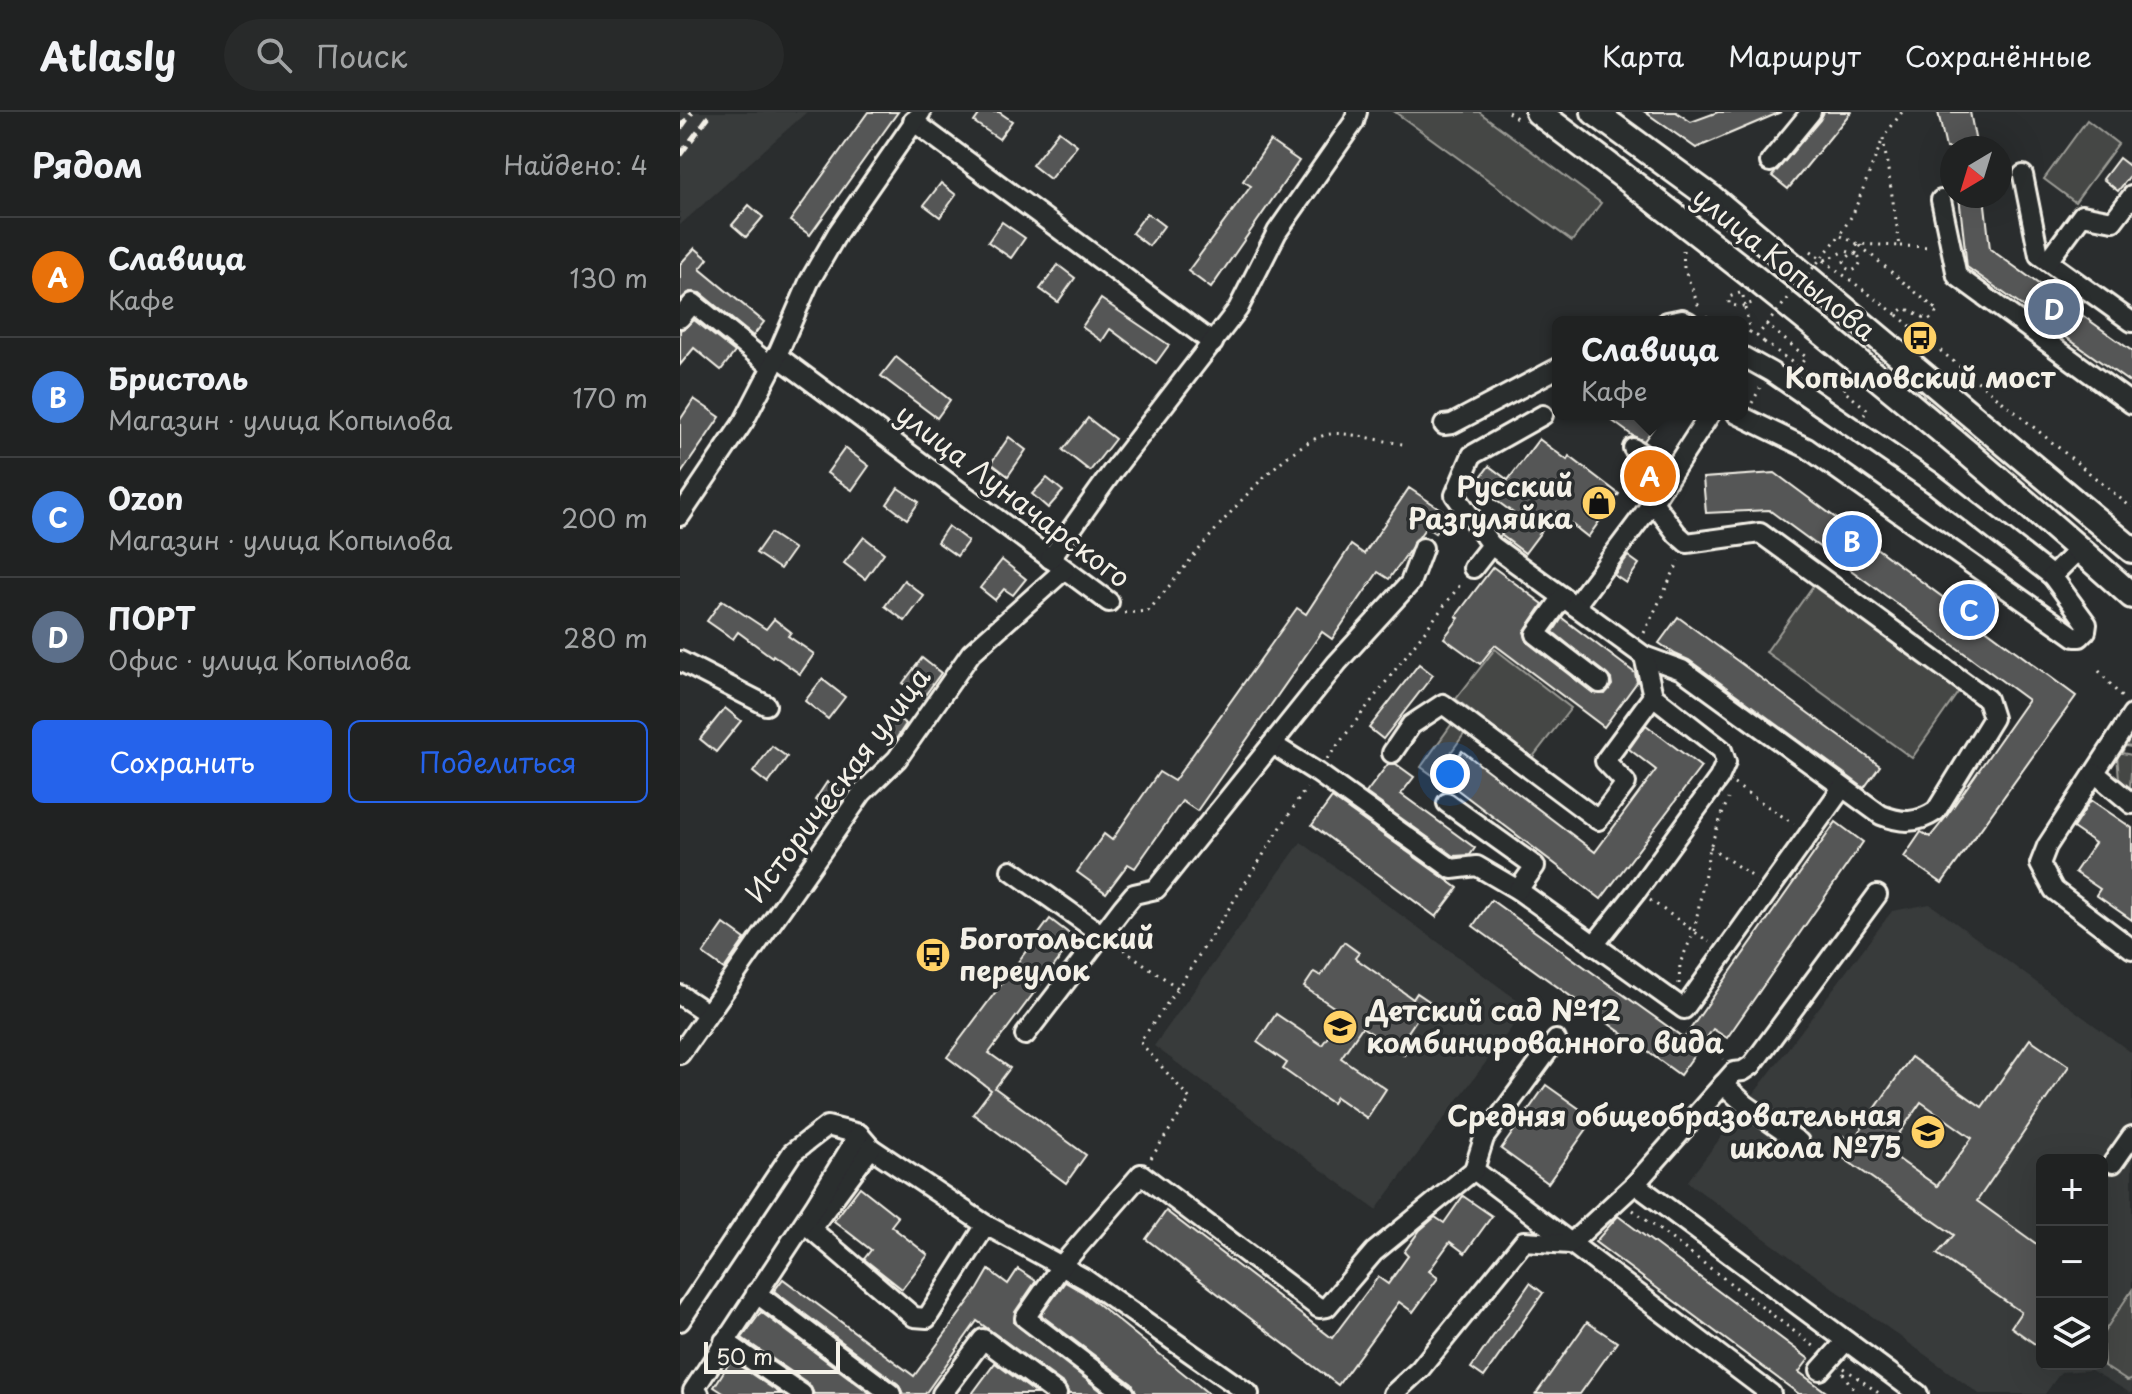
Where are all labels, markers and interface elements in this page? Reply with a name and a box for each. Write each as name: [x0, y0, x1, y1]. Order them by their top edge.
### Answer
search box: [224, 19, 784, 91]
text: Atlasly: [40, 27, 176, 84]
icon: search: [252, 33, 296, 77]
text: Поиск: [316, 33, 407, 78]
text: Карта: [1602, 34, 1684, 77]
text: Маршрут: [1728, 34, 1861, 77]
text: Сохранённые: [1905, 34, 2092, 77]
north arrow: [1940, 136, 2012, 208]
text: Рядом: [32, 138, 143, 190]
text: Найдено: 4: [503, 145, 648, 184]
street label: улица Копылова: [1684, 175, 1887, 351]
text: Славица: [108, 235, 246, 280]
text: A: [48, 258, 68, 297]
text: 130 m: [569, 258, 648, 297]
pin: D: [2028, 279, 2080, 339]
text: Кафе: [108, 280, 175, 319]
popup: [1552, 316, 1748, 420]
bus stop icon: Копыловский мост: [1901, 319, 1939, 357]
text: Славица: [1581, 326, 1719, 371]
text: Бристоль: [108, 355, 248, 400]
place label: Копыловский мост: [1785, 355, 2057, 398]
text: Кафе: [1581, 371, 1648, 410]
text: B: [49, 378, 67, 417]
text: 170 m: [573, 378, 648, 417]
street label: улица Луначарского: [887, 392, 1141, 598]
text: Магазин · улица Копылова: [108, 400, 452, 439]
pin: A: [1624, 446, 1676, 506]
place label: Русский Разгуляйка: [1408, 464, 1573, 539]
text: Ozon: [108, 475, 183, 520]
shop icon: Русский Разгуляйка: [1580, 484, 1618, 522]
text: C: [48, 498, 68, 537]
text: 200 m: [561, 498, 648, 537]
pin: B: [1826, 511, 1878, 571]
text: Магазин · улица Копылова: [108, 520, 452, 559]
pin: C: [1943, 580, 1995, 640]
text: ПОРТ: [108, 595, 195, 640]
text: D: [48, 618, 68, 657]
text: 280 m: [563, 618, 648, 657]
text: Офис · улица Копылова: [108, 640, 411, 679]
street label: Историческая улица: [734, 657, 940, 911]
button: Сохранить: [32, 720, 332, 803]
button: Поделиться: [348, 720, 648, 803]
your location: [1430, 754, 1470, 794]
place label: Боготольский переулок: [959, 916, 1154, 991]
bus stop icon: Боготольский переулок: [914, 936, 952, 974]
place label: Детский сад №12 комбинированного вида: [1365, 988, 1725, 1063]
school or university icon: Детский сад №12 комбинированного вида: [1321, 1008, 1359, 1046]
place label: Средняя общеобразовательная школа №75: [1447, 1093, 1902, 1168]
school or university icon: Средняя общеобразовательная школа №75: [1909, 1113, 1947, 1151]
map controls: [2036, 1154, 2108, 1370]
button: +: [2036, 1154, 2108, 1226]
button: −: [2036, 1226, 2108, 1298]
button: layers: [2036, 1298, 2108, 1370]
scale bar: [704, 1338, 840, 1374]
text: 50 m: [716, 1339, 773, 1372]

